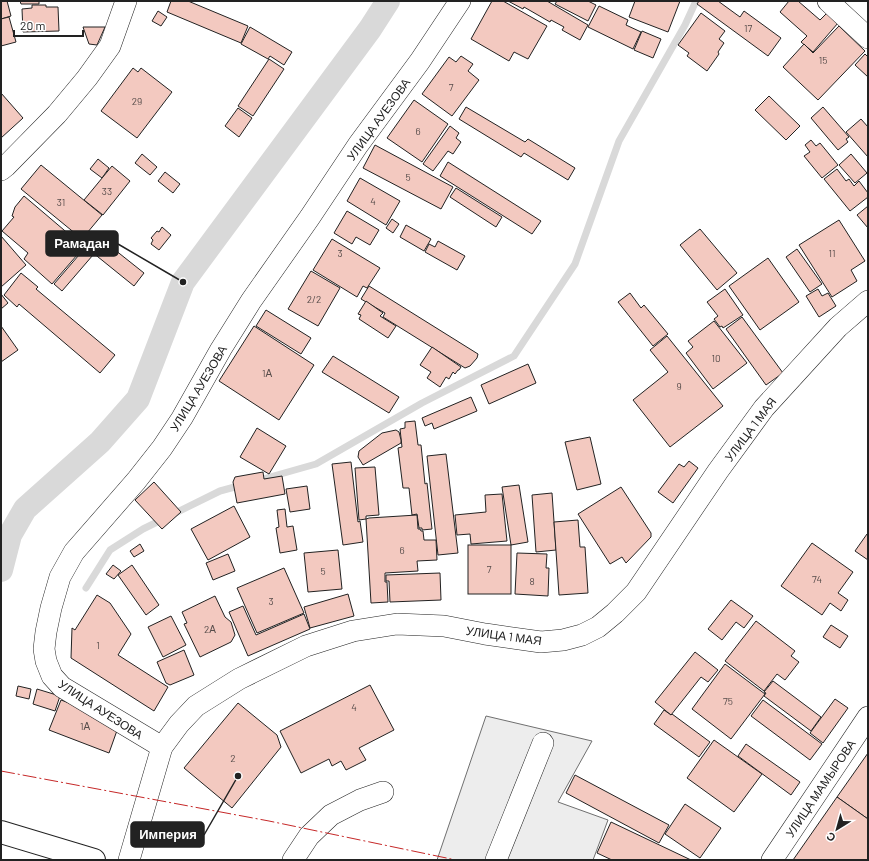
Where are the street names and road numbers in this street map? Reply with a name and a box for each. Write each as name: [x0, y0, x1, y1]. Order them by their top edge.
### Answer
street label: УЛИЦА АУЕЗОВА: [344, 75, 413, 163]
street label: УЛИЦА АУЕЗОВА: [167, 342, 230, 434]
street label: УЛИЦА 1 МАЯ: [721, 394, 779, 464]
street label: УЛИЦА 1 МАЯ: [465, 623, 543, 648]
street label: УЛИЦА АУЕЗОВА: [56, 676, 146, 742]
street label: УЛИЦА МАМЫРОВА: [782, 737, 859, 840]

